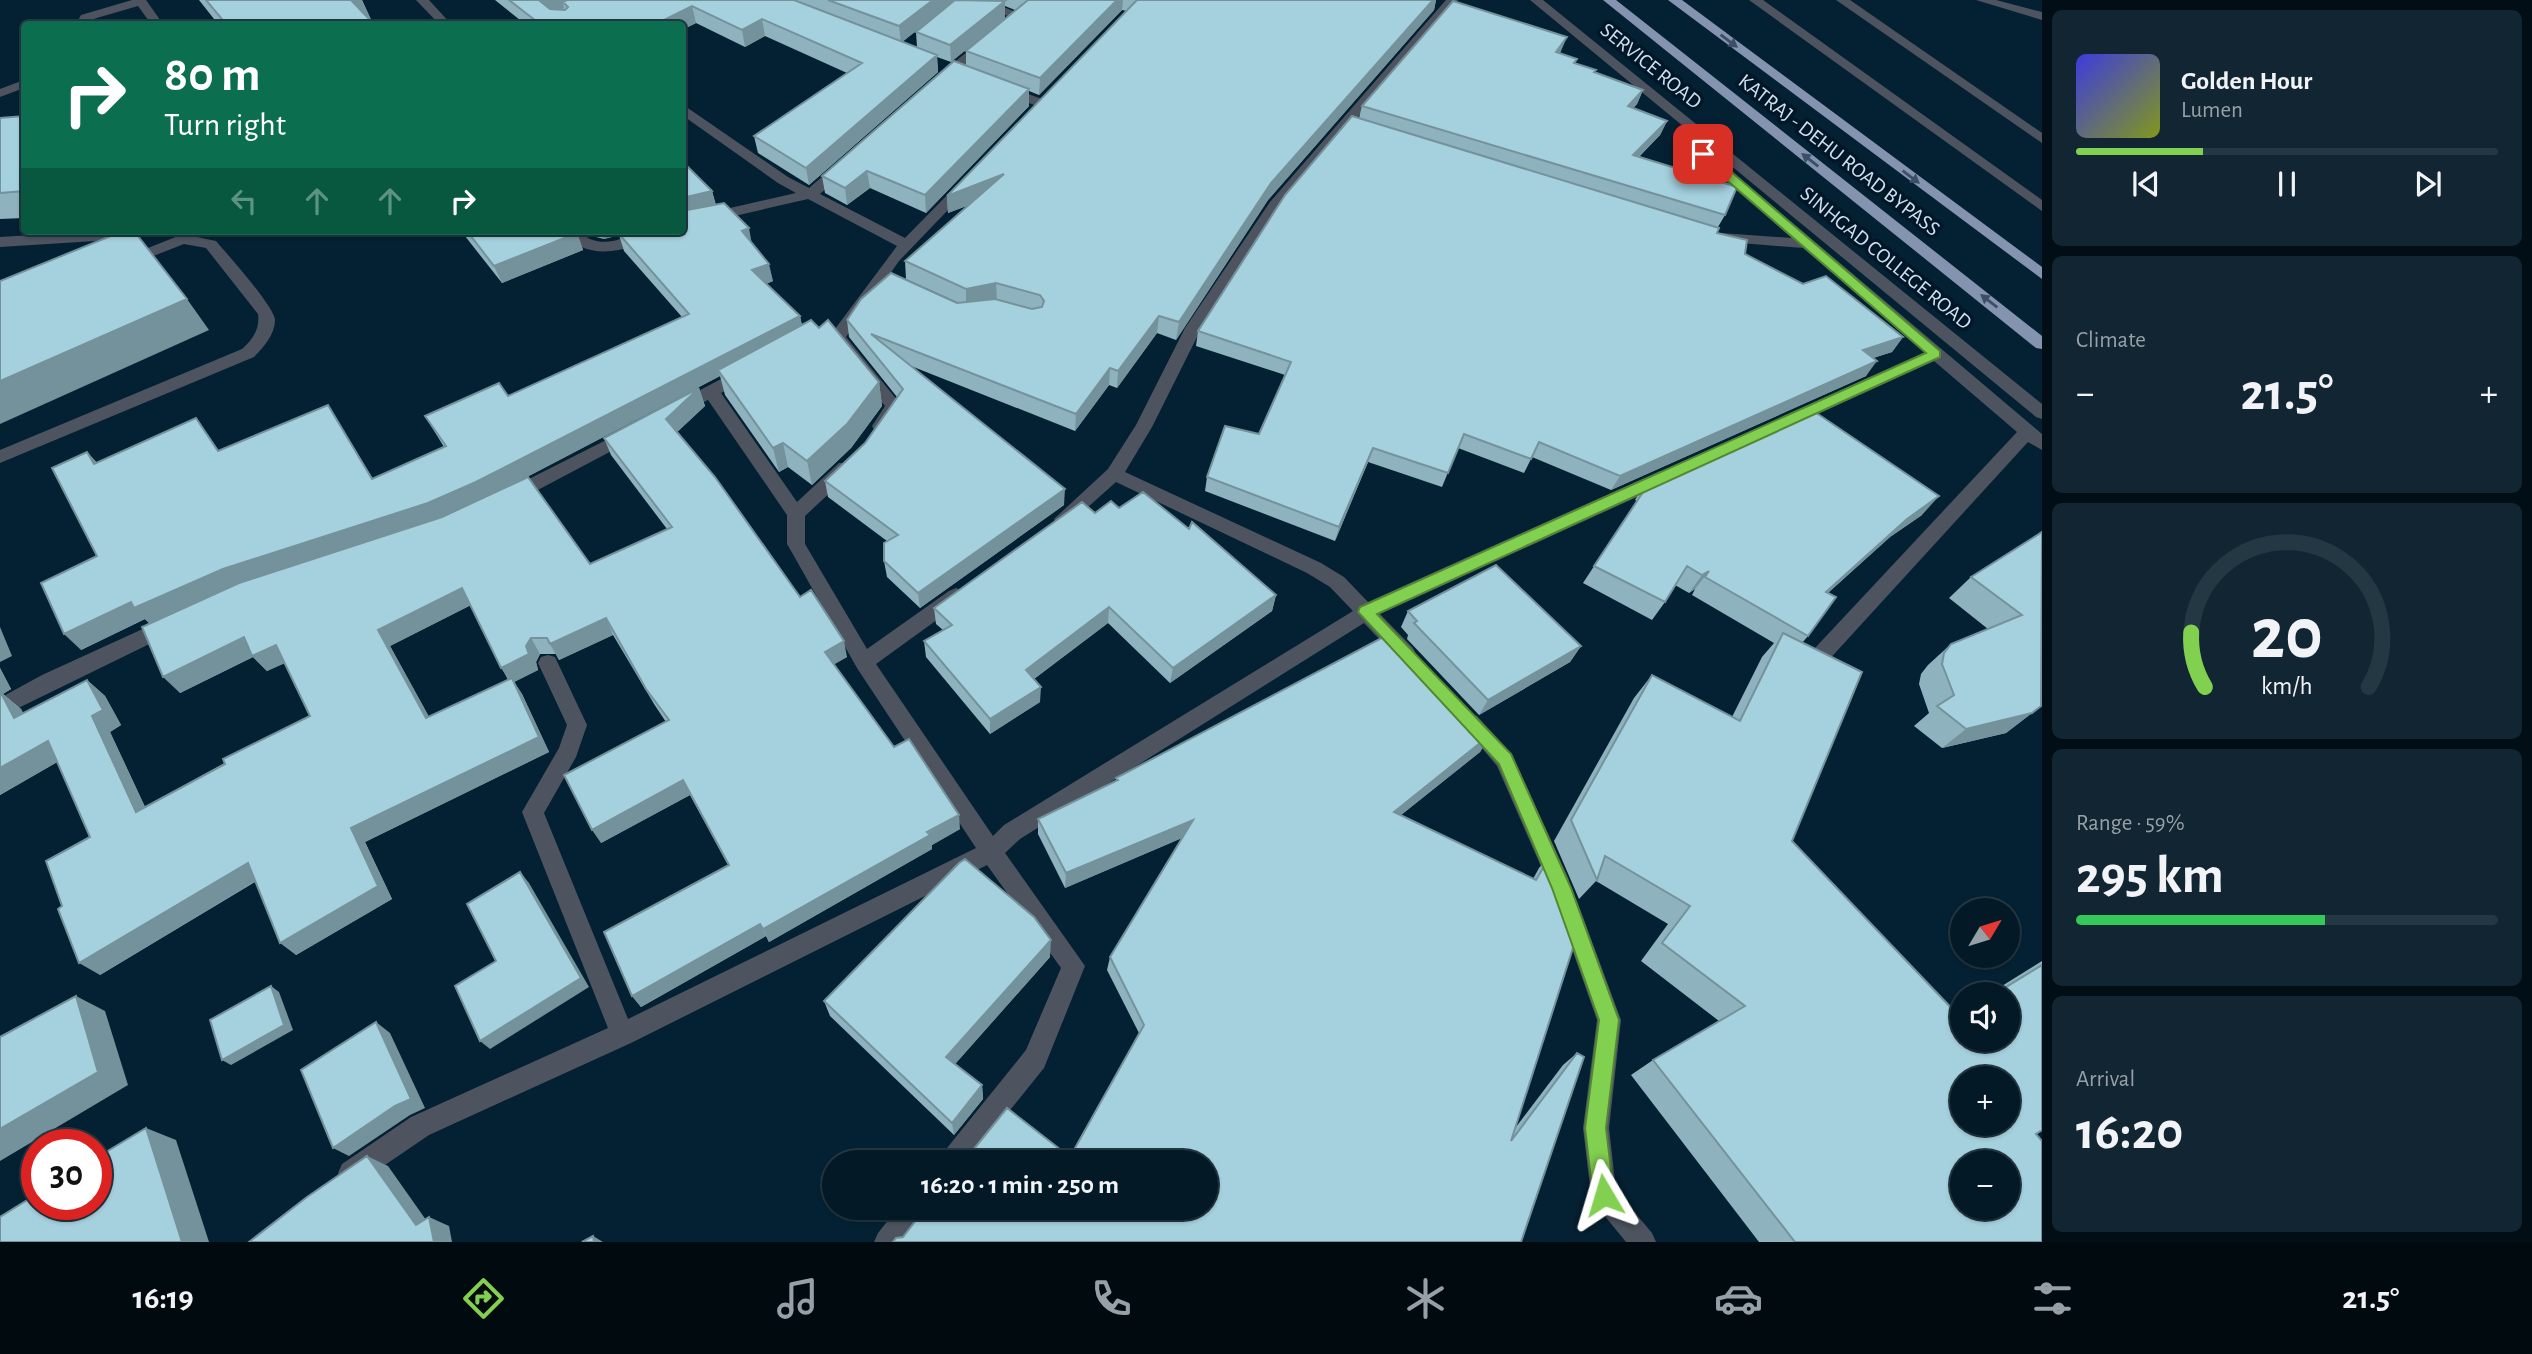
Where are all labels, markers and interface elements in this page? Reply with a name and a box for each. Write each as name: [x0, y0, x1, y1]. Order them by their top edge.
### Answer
street label: SERVICE ROAD: [1597, 19, 1705, 113]
one-way arrow: [1719, 33, 1737, 48]
icon: right: [49, 49, 140, 140]
text: 80 m: [164, 51, 261, 100]
text: Golden Hour: [2181, 68, 2312, 94]
street label: KATRAJ - DEHU ROAD BYPASS: [1734, 70, 1944, 240]
text: Lumen: [2181, 99, 2243, 122]
text: Turn right: [164, 109, 286, 141]
pin: [1673, 124, 1733, 184]
icon: arrive: [1684, 135, 1722, 173]
one-way arrow: [1802, 152, 1820, 167]
icon: previous: [2127, 165, 2165, 203]
icon: pause: [2268, 165, 2306, 203]
icon: next: [2409, 165, 2447, 203]
one-way arrow: [1902, 169, 1920, 183]
icon: left: [225, 182, 263, 220]
icon: ahead: [298, 182, 336, 220]
icon: ahead: [371, 182, 409, 220]
icon: right: [444, 182, 482, 220]
street label: SINHGAD COLLEGE ROAD: [1796, 183, 1976, 333]
one-way arrow: [1980, 294, 1997, 309]
text: Climate: [2076, 329, 2146, 352]
text: 21.5°: [2241, 367, 2333, 419]
text: −: [2076, 375, 2094, 413]
text: +: [2480, 375, 2498, 413]
text: 20: [2251, 599, 2323, 672]
text: km/h: [2261, 674, 2313, 699]
text: Range · 59%: [2076, 812, 2185, 835]
text: 295 km: [2076, 850, 2224, 902]
north arrow: [1950, 898, 2020, 968]
map controls: [1950, 898, 2020, 1220]
button: sound: [1950, 982, 2020, 1052]
button: +: [1950, 1066, 2020, 1136]
text: Arrival: [2076, 1068, 2135, 1091]
text: 16:20: [2076, 1106, 2183, 1158]
speed limit sign: 30: [21, 1129, 112, 1220]
button: −: [1950, 1150, 2020, 1220]
position arrow: [1567, 1158, 1641, 1232]
text: 16:20 · 1 min · 250 m: [921, 1172, 1119, 1198]
icon: directions: [459, 1274, 508, 1323]
icon: music: [773, 1274, 822, 1323]
icon: phone: [1087, 1274, 1136, 1323]
icon: climate: [1401, 1274, 1450, 1323]
icon: car: [1714, 1274, 1763, 1323]
icon: filters: [2028, 1274, 2077, 1323]
text: 16:19: [132, 1282, 194, 1314]
text: 21.5°: [2342, 1282, 2399, 1314]

